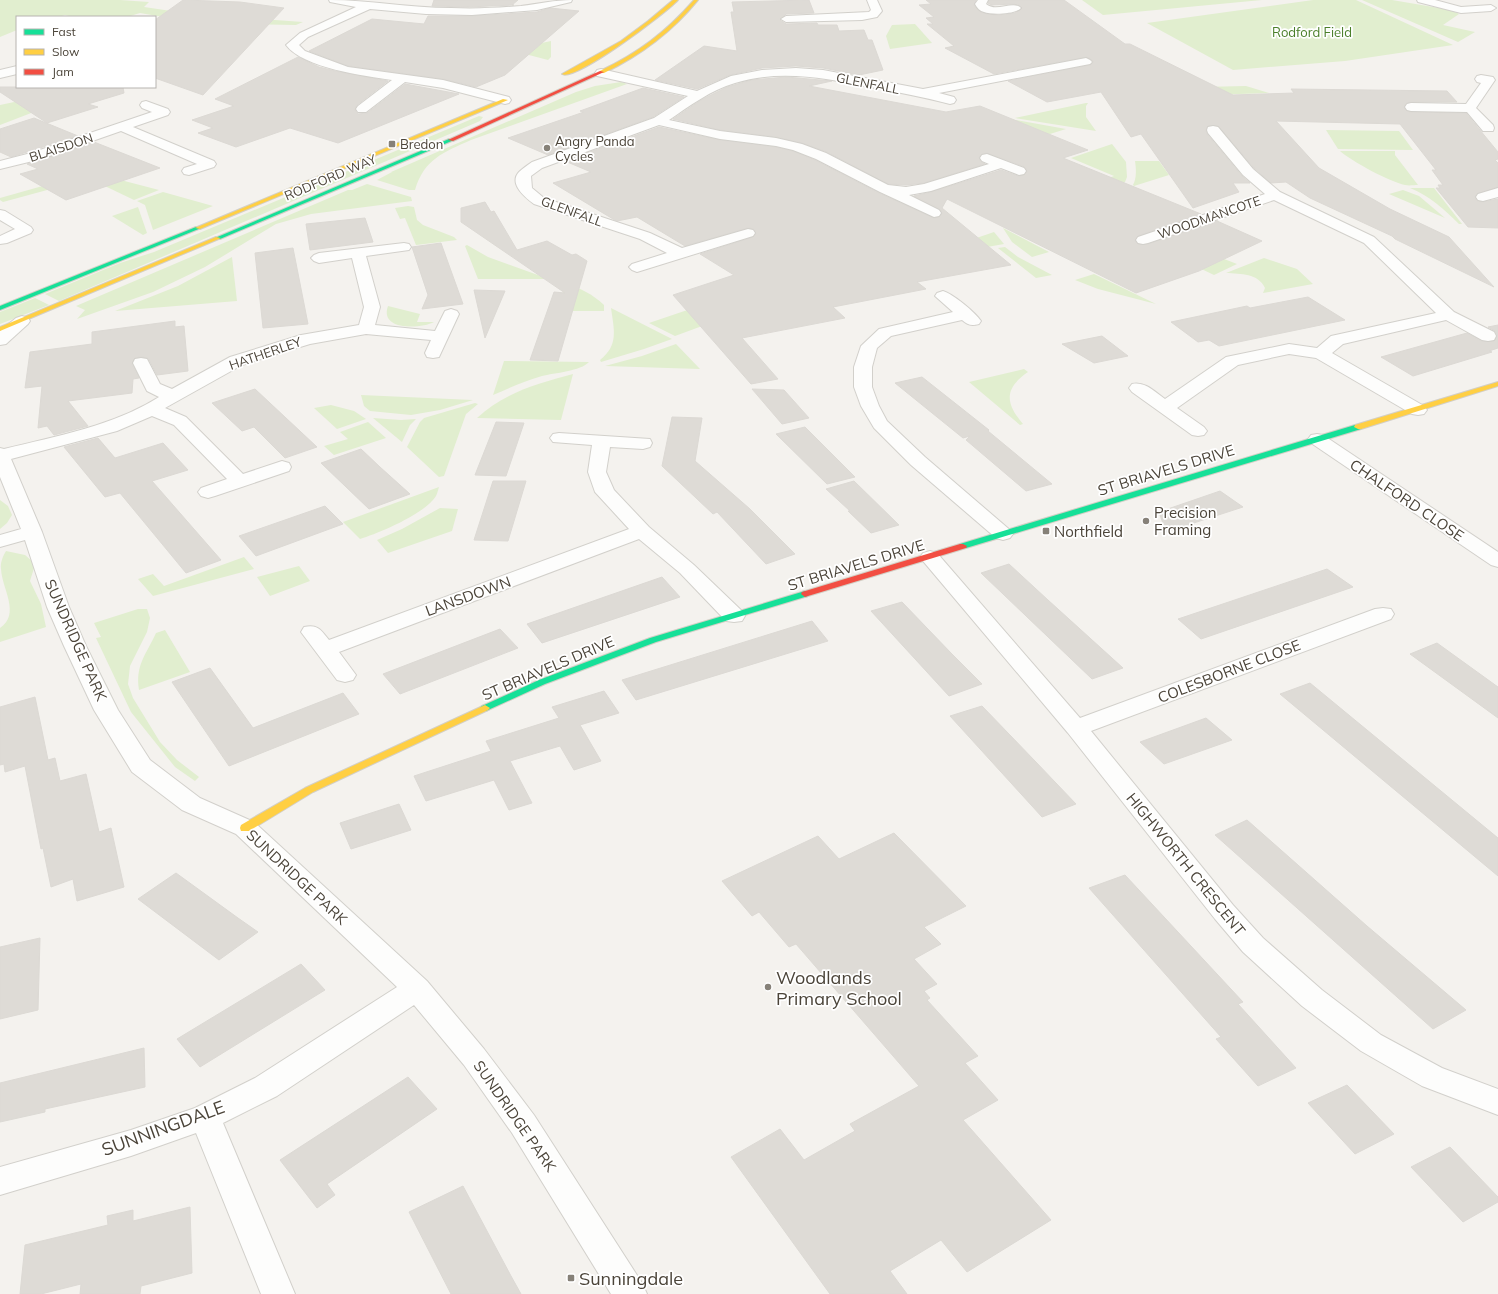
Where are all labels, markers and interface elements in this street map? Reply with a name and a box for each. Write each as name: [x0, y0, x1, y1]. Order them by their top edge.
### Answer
legend: [16, 16, 156, 88]
text: Fast: [52, 24, 76, 39]
park label: Rodford Field: [1272, 24, 1352, 40]
text: Slow: [52, 44, 80, 59]
text: Jam: [52, 64, 74, 79]
street label: GLENFALL: [835, 69, 901, 97]
street label: BLAISDON: [27, 129, 95, 165]
place label: Angry Panda Cycles: [555, 133, 635, 164]
place label: Bredon: [400, 136, 443, 152]
marker: Bredon: [387, 139, 397, 149]
marker: Angry Panda Cycles: [542, 143, 552, 153]
street label: RODFORD WAY: [282, 150, 379, 204]
street label: GLENFALL: [539, 192, 605, 230]
street label: WOODMANCOTE: [1155, 192, 1263, 242]
street label: HATHERLEY: [227, 333, 304, 373]
street label: ST BRIAVELS DRIVE: [1095, 440, 1237, 500]
street label: CHALFORD CLOSE: [1346, 455, 1468, 545]
place label: Precision Framing: [1154, 503, 1216, 539]
marker: Precision Framing: [1141, 516, 1151, 526]
place label: Northfield: [1054, 522, 1123, 541]
marker: Northfield: [1041, 526, 1051, 536]
street label: ST BRIAVELS DRIVE: [785, 535, 927, 595]
street label: LANSDOWN: [423, 572, 513, 620]
street label: SUNDRIDGE PARK: [41, 576, 112, 704]
street label: ST BRIAVELS DRIVE: [479, 631, 617, 704]
street label: COLESBORNE CLOSE: [1155, 635, 1303, 707]
street label: HIGHWORTH CRESCENT: [1122, 789, 1250, 939]
street label: SUNDRIDGE PARK: [242, 825, 352, 929]
place label: Woodlands Primary School: [776, 966, 902, 1010]
marker: Woodlands Primary School: [763, 982, 773, 992]
street label: SUNDRIDGE PARK: [470, 1057, 561, 1176]
street label: SUNNINGDALE: [98, 1095, 228, 1161]
place label: Sunningdale: [579, 1267, 683, 1290]
marker: Sunningdale: [566, 1273, 576, 1283]

